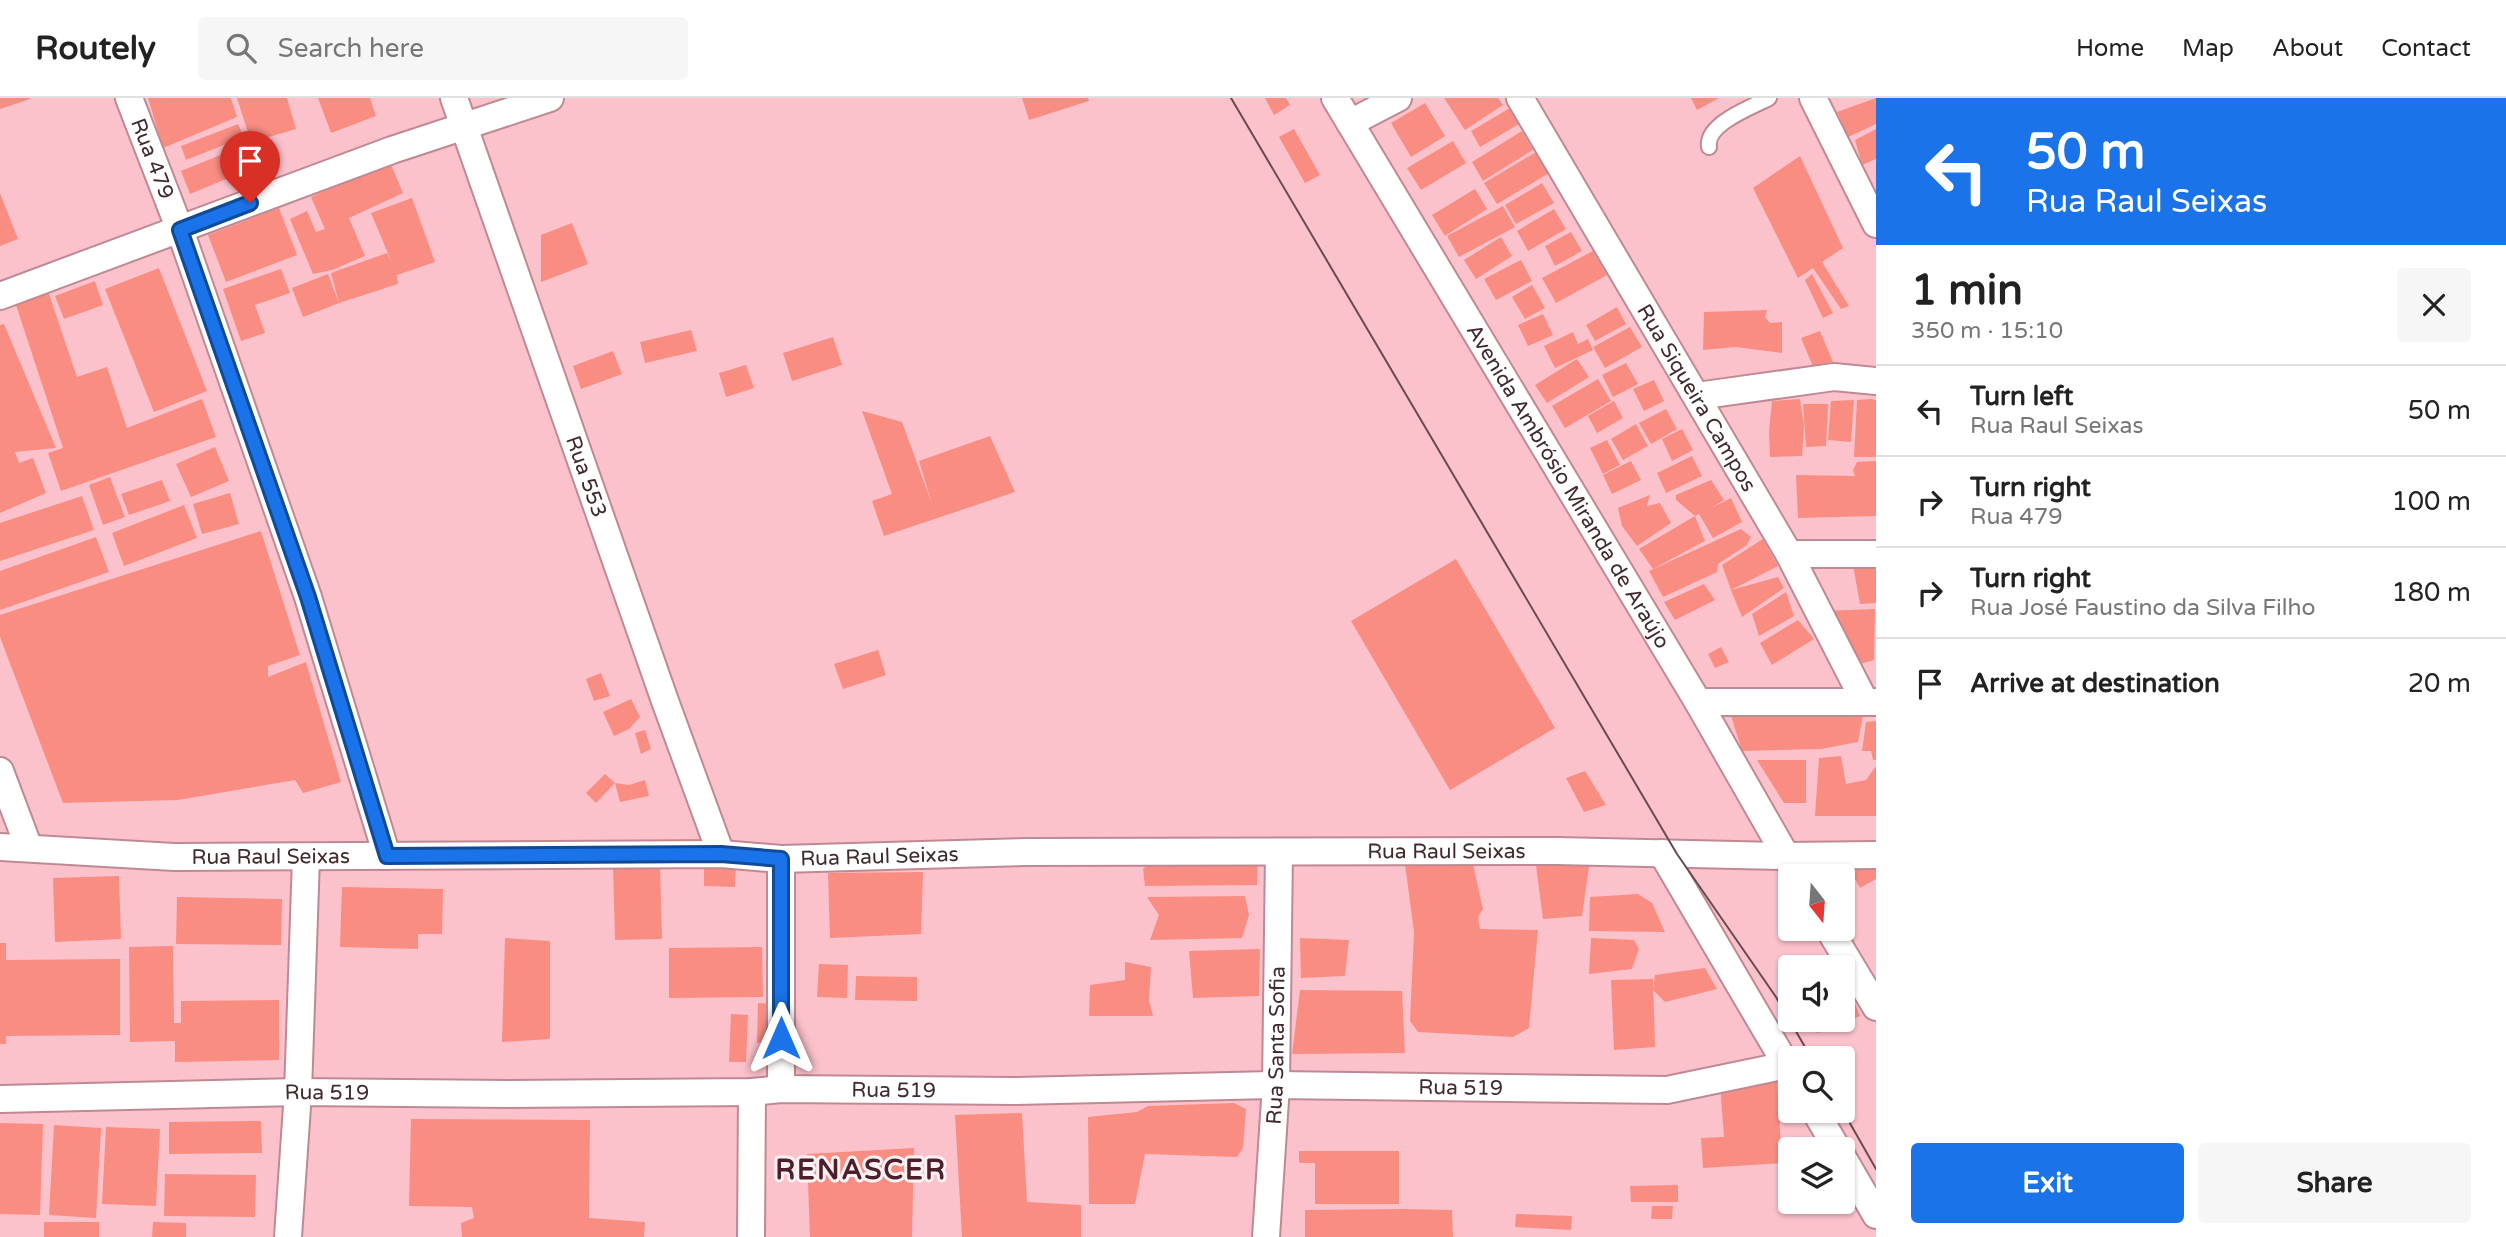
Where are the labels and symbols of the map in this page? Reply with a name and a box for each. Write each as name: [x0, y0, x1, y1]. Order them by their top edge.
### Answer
street label: Rua 479: [125, 115, 179, 203]
pin: [220, 131, 280, 203]
street label: Rua Siqueira Campos: [1631, 300, 1761, 496]
street label: Avenida Ambrósio Miranda de Araújo: [1461, 320, 1675, 653]
street label: Rua 553: [560, 433, 612, 521]
street label: Rua Raul Seixas: [1367, 839, 1526, 864]
street label: Rua Raul Seixas: [800, 842, 959, 871]
street label: Rua Raul Seixas: [191, 844, 350, 870]
north arrow: [1778, 864, 1855, 942]
street label: Rua Santa Sofia: [1261, 966, 1291, 1125]
position arrow: [744, 1001, 818, 1075]
street label: Rua 519: [1418, 1075, 1503, 1101]
street label: Rua 519: [851, 1078, 936, 1103]
street label: Rua 519: [284, 1080, 369, 1106]
district label: RENASCER: [775, 1153, 947, 1187]

